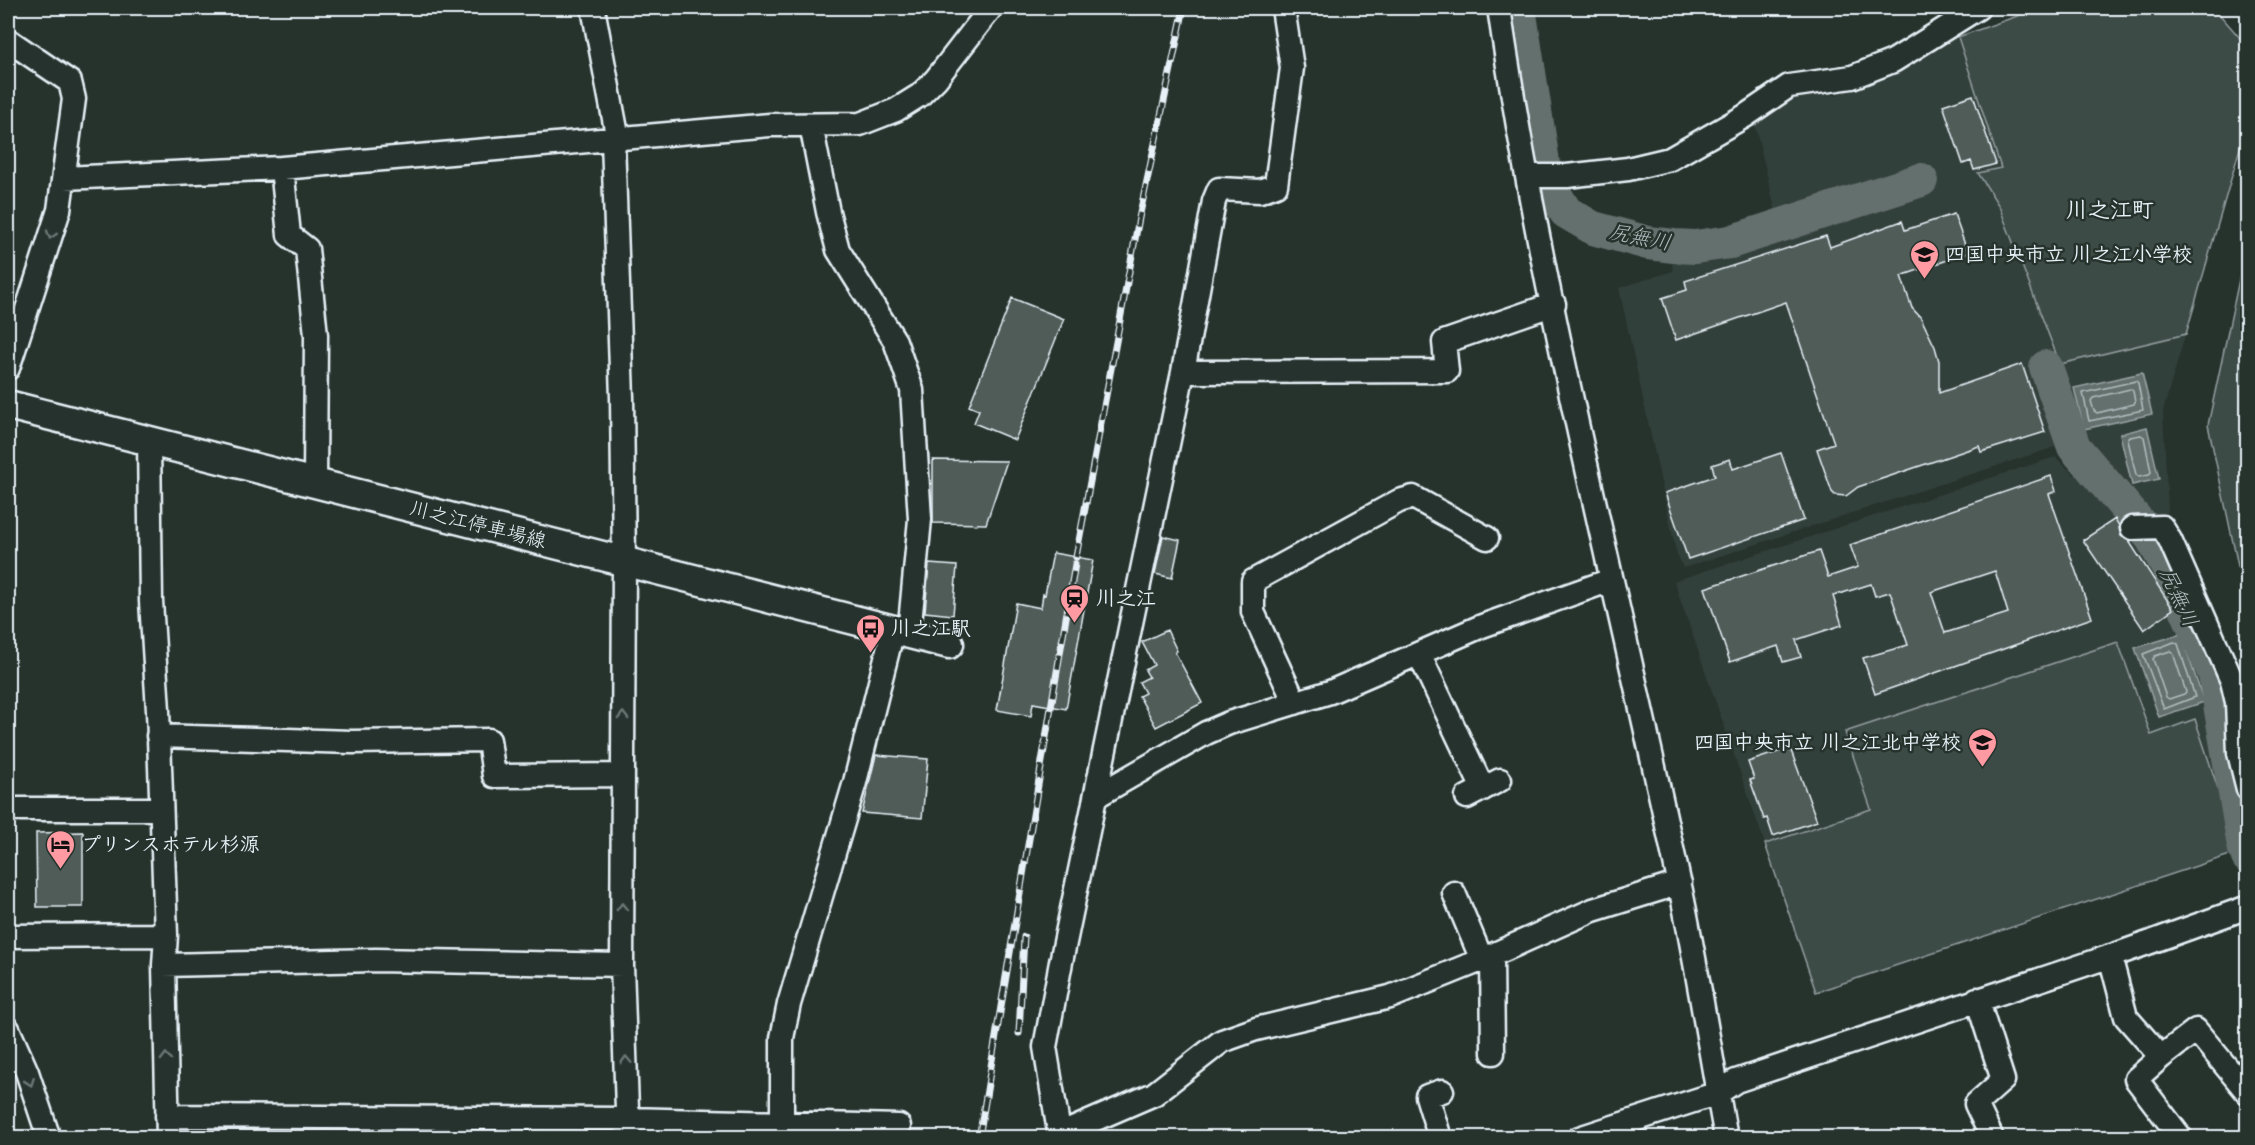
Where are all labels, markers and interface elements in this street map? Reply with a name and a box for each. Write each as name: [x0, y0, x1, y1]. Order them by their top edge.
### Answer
district label: 川之江町: [2066, 197, 2154, 223]
water label: 尻無川: [1607, 219, 1673, 255]
one-way arrow: [46, 229, 58, 240]
school or university icon: 四国中央市立 川之江小学校: [1908, 238, 1940, 280]
place label: 四国中央市立 川之江小学校: [1945, 243, 2192, 266]
street label: 川之江停車場線: [407, 496, 549, 553]
water label: 尻無川: [2155, 563, 2203, 631]
station icon: 川之江: [1059, 582, 1091, 624]
place label: 川之江: [1096, 587, 1156, 610]
bus stop icon: 川之江駅: [854, 612, 886, 654]
place label: 川之江駅: [891, 617, 971, 640]
one-way arrow: [617, 712, 629, 721]
school or university icon: 四国中央市立 川之江北中学校: [1966, 726, 1998, 768]
place label: 四国中央市立 川之江北中学校: [1694, 731, 1961, 754]
hotel icon: プリンスホテル杉源: [44, 828, 76, 870]
place label: プリンスホテル杉源: [81, 833, 260, 856]
one-way arrow: [616, 902, 628, 911]
one-way arrow: [160, 1053, 172, 1062]
one-way arrow: [619, 1056, 632, 1065]
one-way arrow: [23, 1076, 36, 1087]

